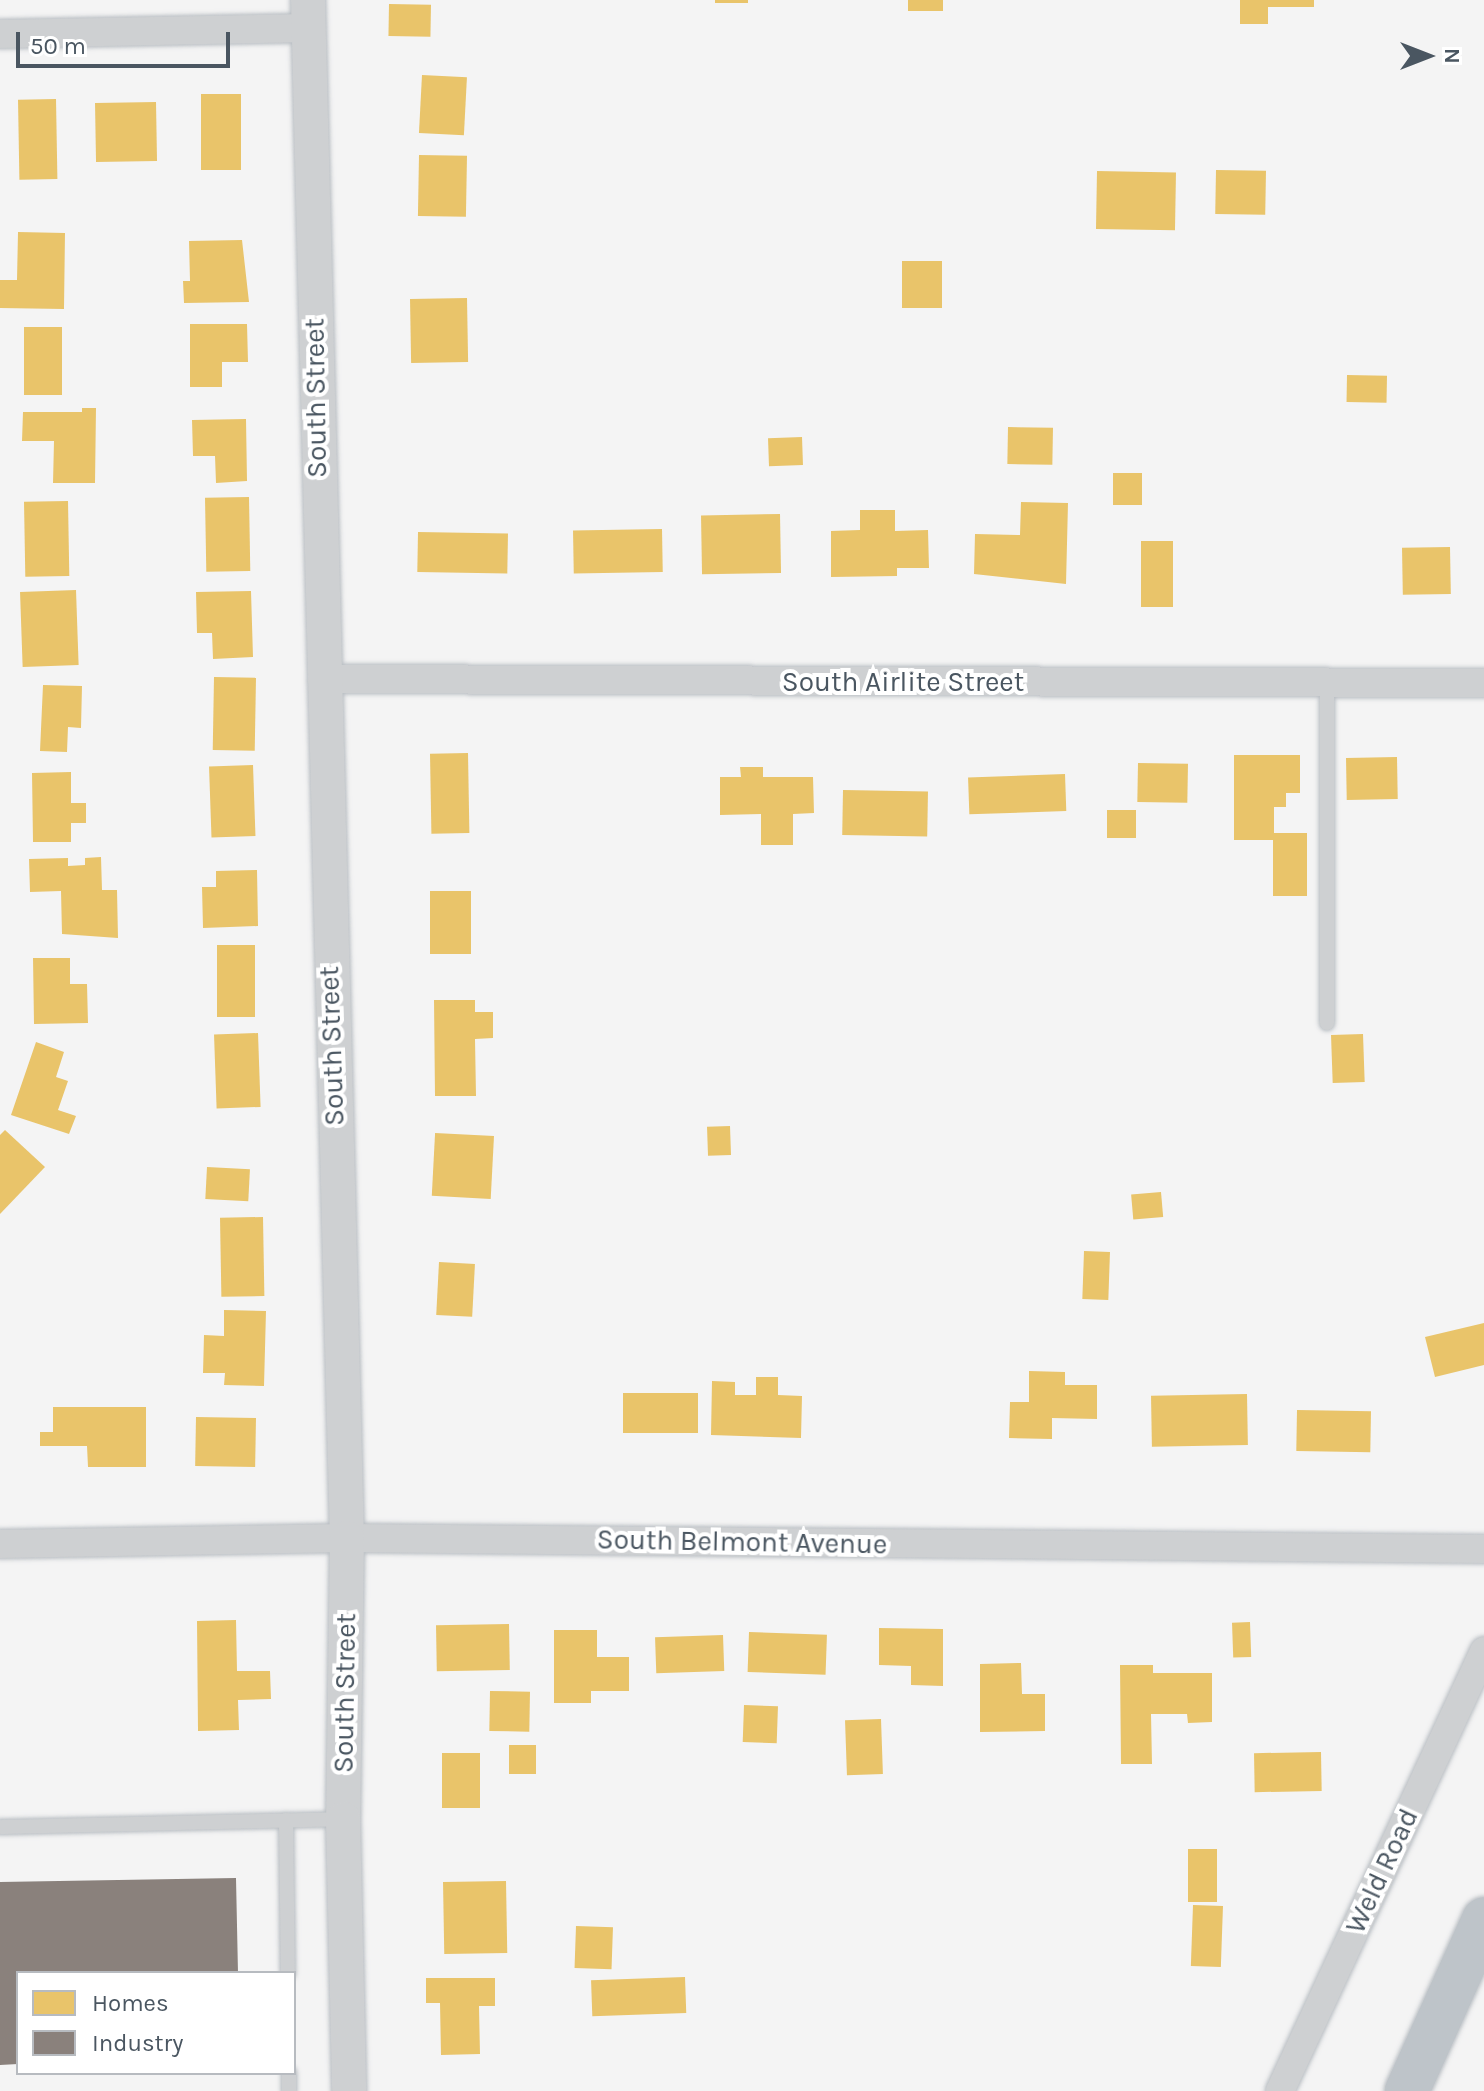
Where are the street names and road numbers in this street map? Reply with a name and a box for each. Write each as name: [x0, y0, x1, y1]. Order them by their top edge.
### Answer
street label: South Street: [298, 318, 334, 478]
street label: South Airlite Street: [782, 665, 1024, 699]
street label: South Street: [312, 965, 352, 1127]
street label: South Belmont Avenue: [596, 1523, 888, 1561]
street label: South Street: [327, 1613, 363, 1773]
street label: Weld Road: [1338, 1803, 1426, 1939]

